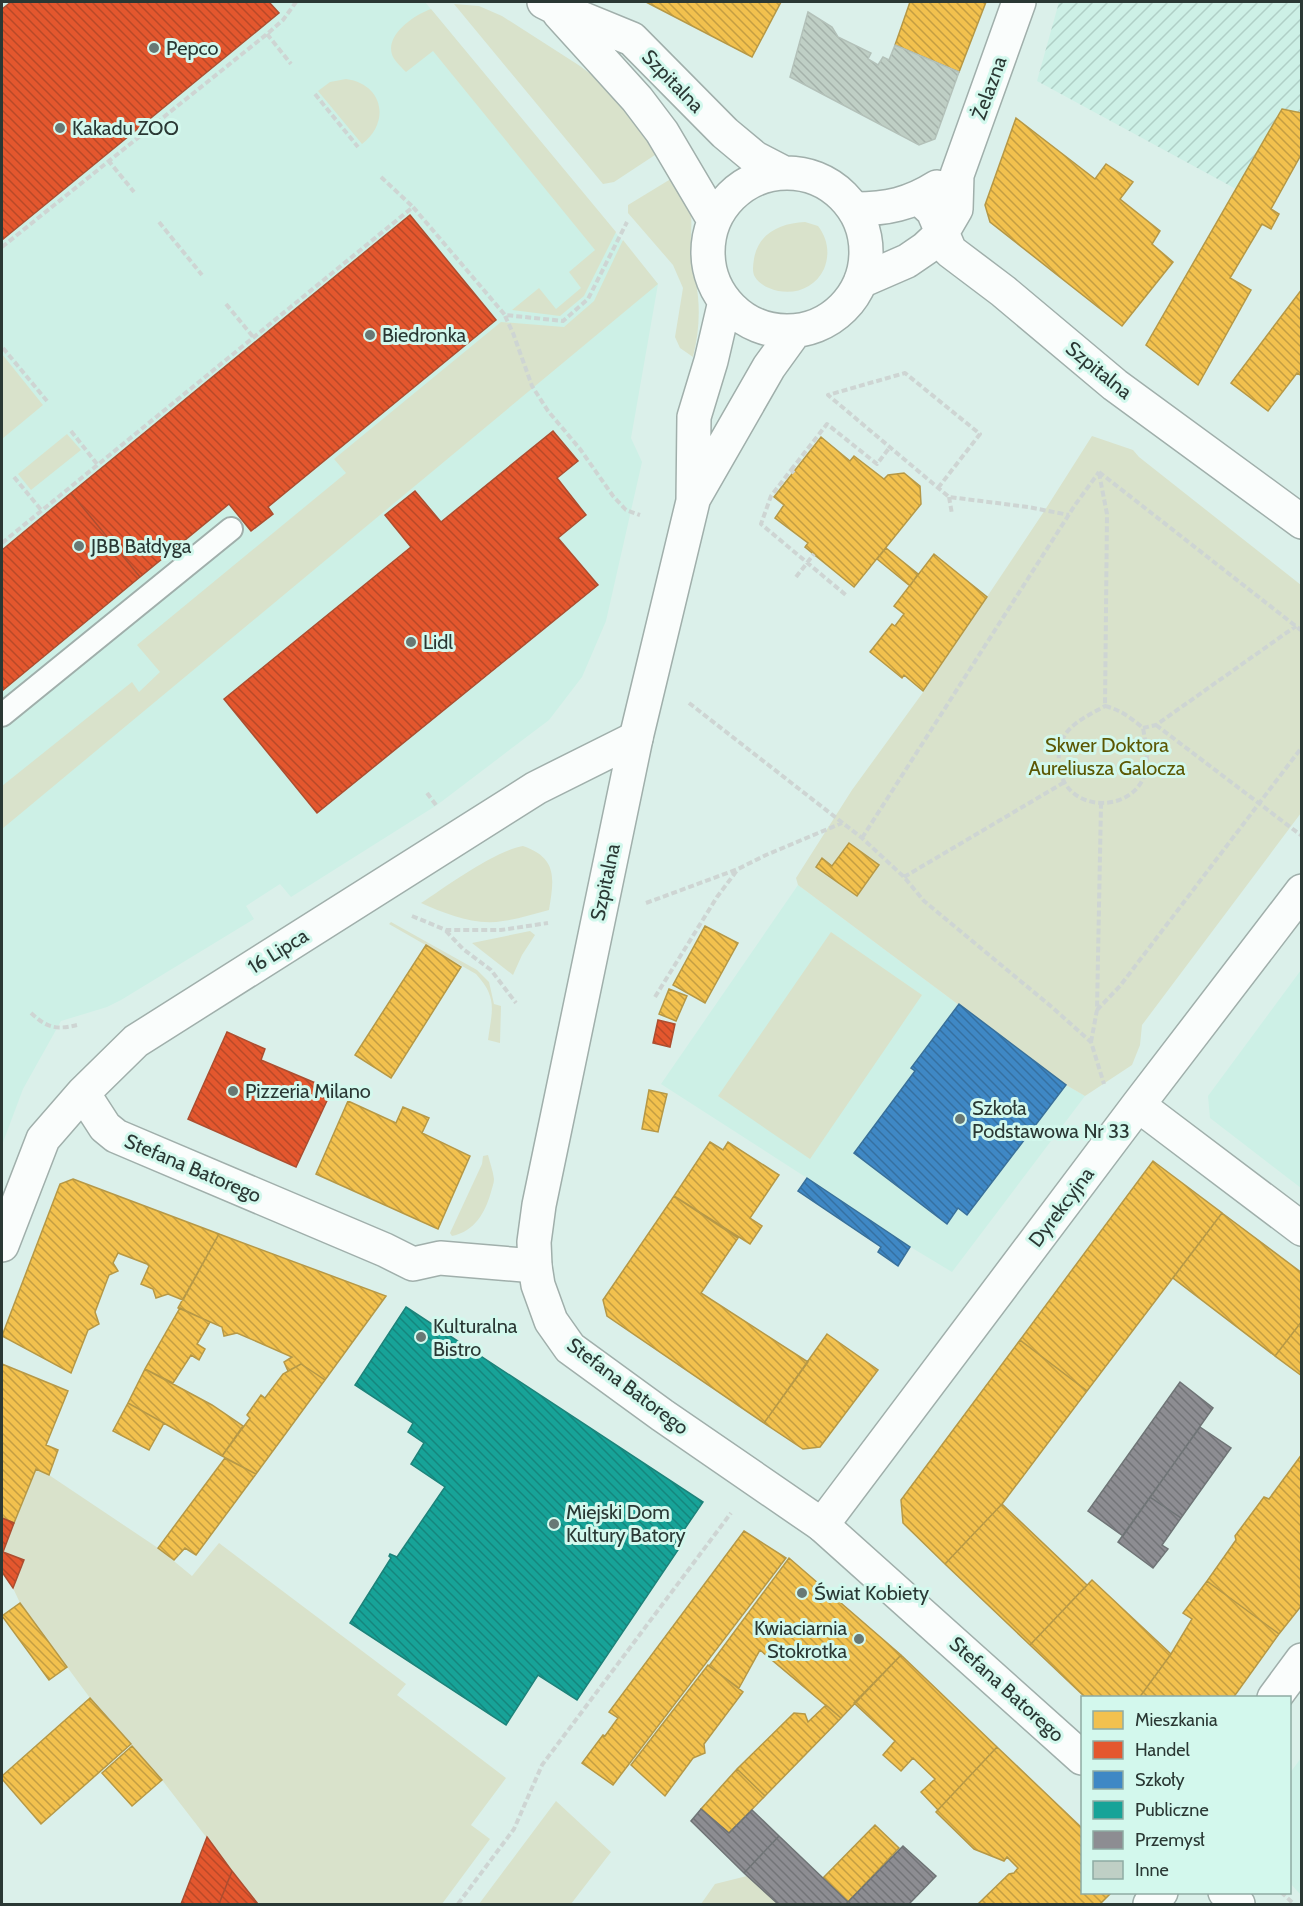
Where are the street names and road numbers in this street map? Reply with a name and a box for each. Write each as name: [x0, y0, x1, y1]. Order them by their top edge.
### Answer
street label: Szpitalna: [637, 45, 709, 118]
street label: Żelazna: [966, 53, 1012, 123]
street label: Szpitalna: [1061, 336, 1137, 404]
street label: Szpitalna: [585, 841, 625, 923]
street label: 16 Lipca: [243, 923, 313, 979]
street label: Stefana Batorego: [121, 1128, 265, 1208]
street label: Dyrekcyjna: [1023, 1162, 1099, 1252]
street label: Stefana Batorego: [562, 1332, 694, 1440]
street label: Stefana Batorego: [945, 1631, 1069, 1747]

